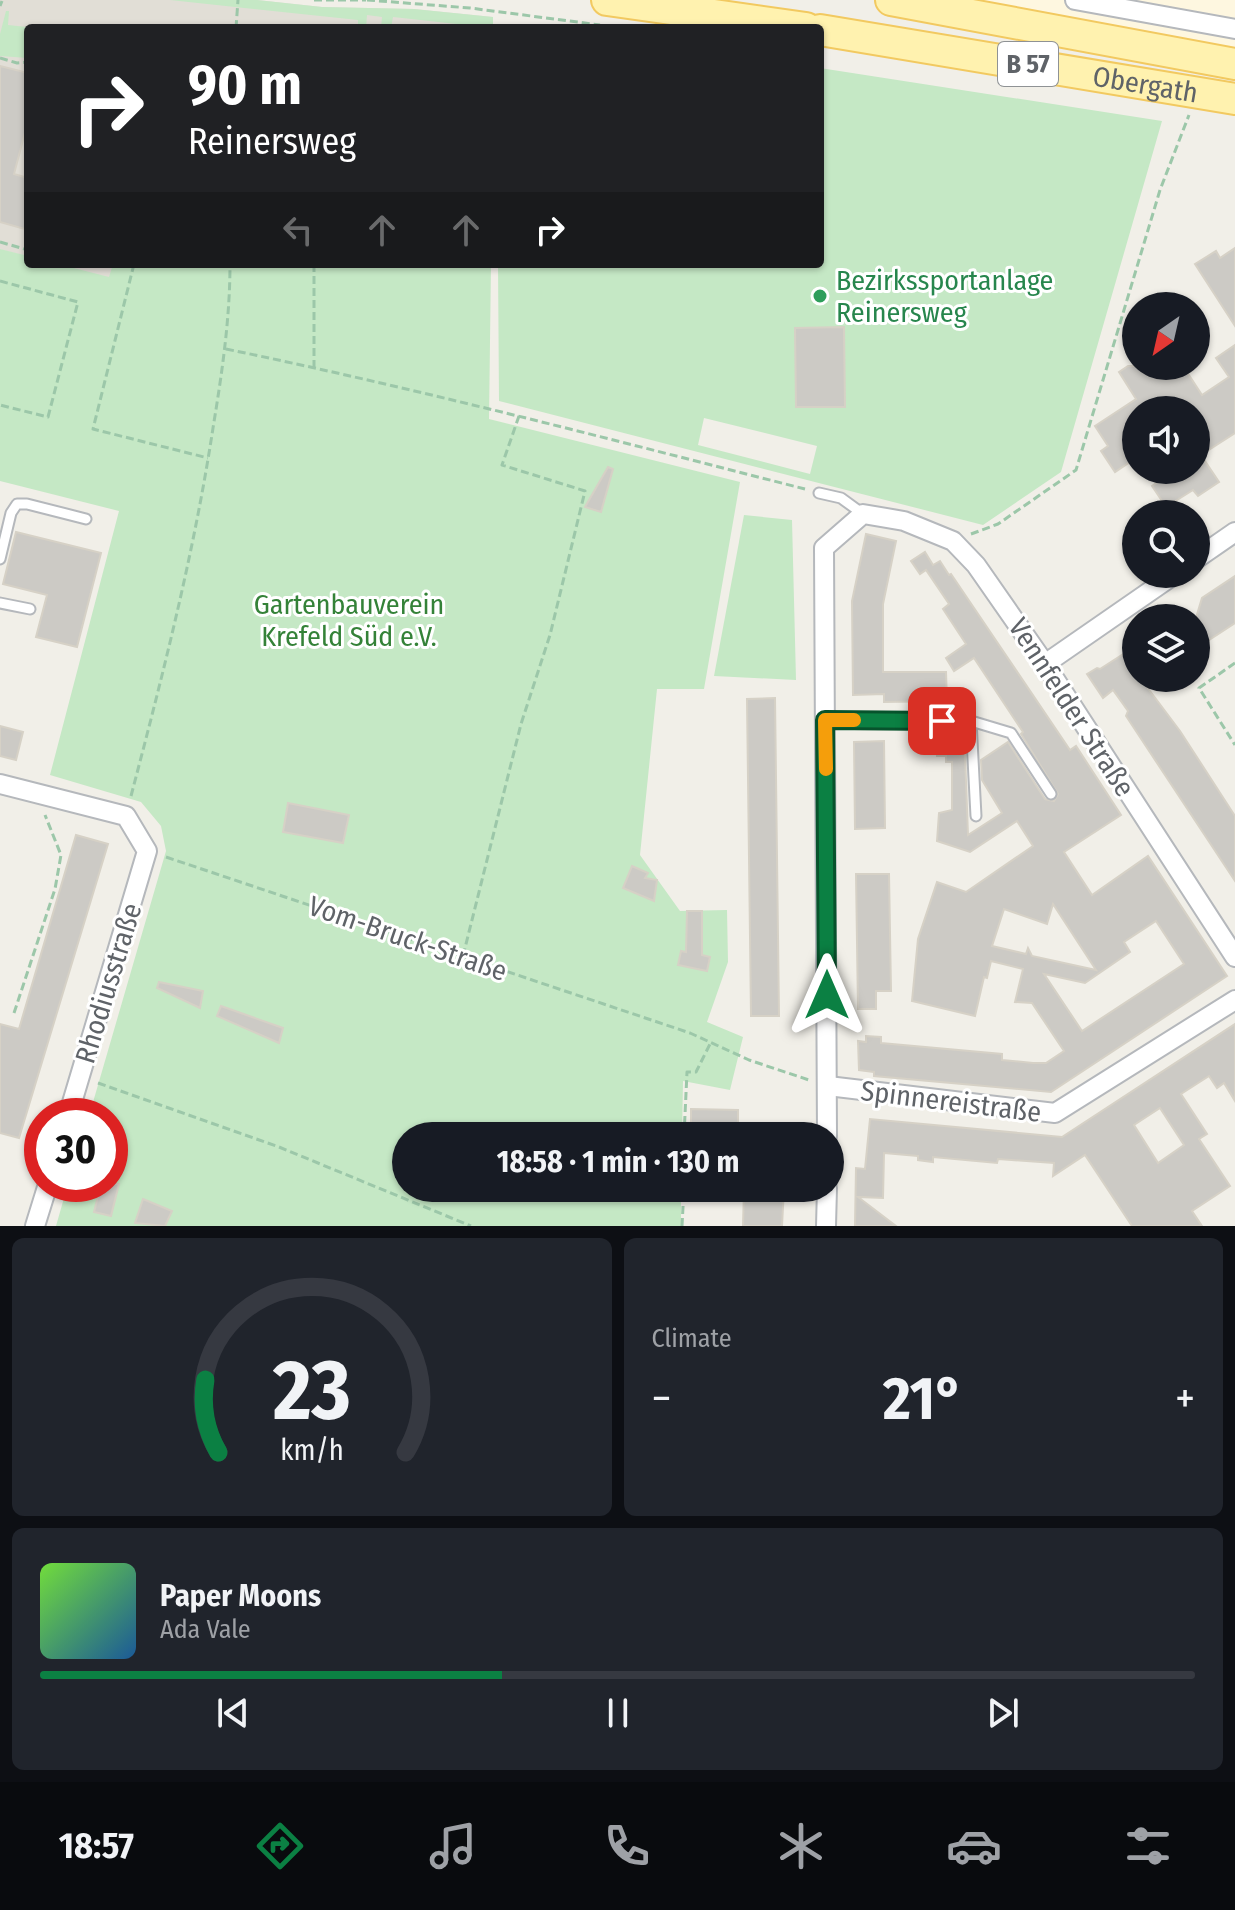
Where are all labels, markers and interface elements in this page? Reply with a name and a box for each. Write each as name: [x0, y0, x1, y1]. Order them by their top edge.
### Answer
road number: B 57: [998, 42, 1058, 86]
text: 90 m: [188, 52, 302, 119]
icon: right: [56, 56, 160, 160]
street label: Obergath: [1090, 60, 1200, 110]
text: Reinersweg: [188, 120, 356, 164]
icon: left: [276, 208, 320, 252]
icon: ahead: [360, 208, 404, 252]
icon: ahead: [444, 208, 488, 252]
icon: right: [528, 208, 572, 252]
place label: Bezirkssportanlage Reinersweg: [836, 264, 1053, 329]
marker: Bezirkssportanlage Reinersweg: [811, 287, 829, 305]
north arrow: [1122, 292, 1210, 380]
map controls: [1122, 292, 1210, 692]
button: sound: [1122, 396, 1210, 484]
button: search: [1122, 500, 1210, 588]
park label: Gartenbauverein Krefeld Süd e.V.: [254, 588, 444, 653]
button: layers: [1122, 604, 1210, 692]
street label: Vennfelder Straße: [1002, 612, 1142, 803]
pin: [908, 687, 976, 755]
icon: arrive: [920, 699, 964, 743]
street label: Vom-Bruck-Straße: [304, 889, 511, 988]
street label: Rhodiusstraße: [68, 899, 148, 1067]
position arrow: [785, 953, 869, 1037]
street label: Spinnereistraße: [859, 1074, 1043, 1129]
speed limit sign: 30: [24, 1098, 128, 1202]
text: 18:58 · 1 min · 130 m: [497, 1144, 739, 1180]
text: Climate: [652, 1323, 732, 1354]
text: 23: [272, 1341, 351, 1441]
text: 21°: [883, 1363, 963, 1435]
text: −: [652, 1372, 671, 1425]
text: +: [1175, 1372, 1195, 1425]
text: km/h: [280, 1433, 344, 1468]
text: Paper Moons: [160, 1578, 321, 1614]
text: Ada Vale: [160, 1614, 251, 1645]
icon: previous: [211, 1691, 255, 1735]
icon: pause: [596, 1691, 640, 1735]
icon: next: [981, 1691, 1025, 1735]
icon: directions: [252, 1818, 308, 1874]
icon: music: [425, 1818, 481, 1874]
icon: phone: [599, 1818, 655, 1874]
icon: climate: [773, 1818, 829, 1874]
icon: car: [946, 1818, 1002, 1874]
icon: filters: [1120, 1818, 1176, 1874]
text: 18:57: [59, 1824, 134, 1868]

